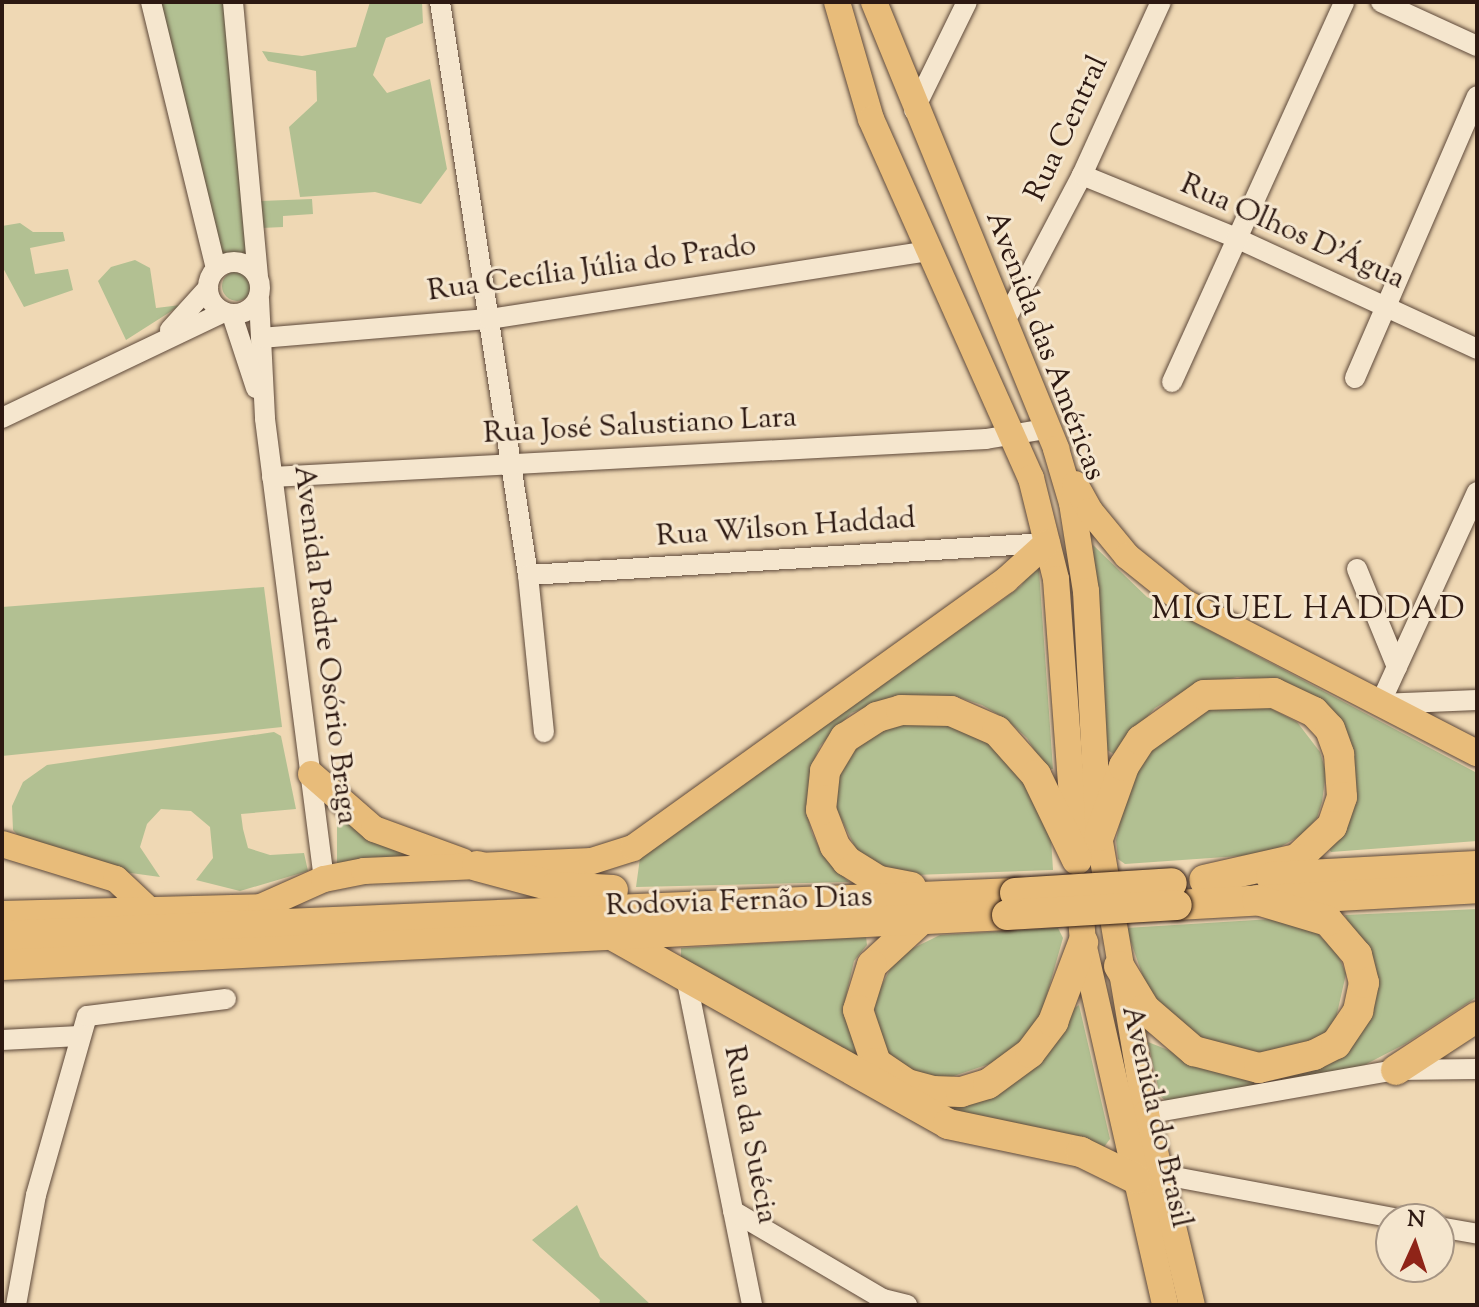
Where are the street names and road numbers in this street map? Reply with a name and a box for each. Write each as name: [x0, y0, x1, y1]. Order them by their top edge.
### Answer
street label: Rua Central: [1019, 50, 1117, 208]
street label: Rua Olhos D'Água: [1174, 167, 1410, 299]
street label: Avenida das Américas: [976, 206, 1112, 486]
street label: Rua Cecília Júlia do Prado: [425, 229, 759, 311]
street label: Rua José Salustiano Lara: [482, 401, 798, 453]
street label: Avenida Padre Osório Braga: [284, 464, 364, 826]
street label: Rua Wilson Haddad: [655, 502, 917, 556]
street label: Rodovia Fernão Dias: [605, 880, 873, 926]
street label: Avenida do Brasil: [1112, 1002, 1198, 1232]
street label: Rua da Suécia: [714, 1043, 784, 1227]

